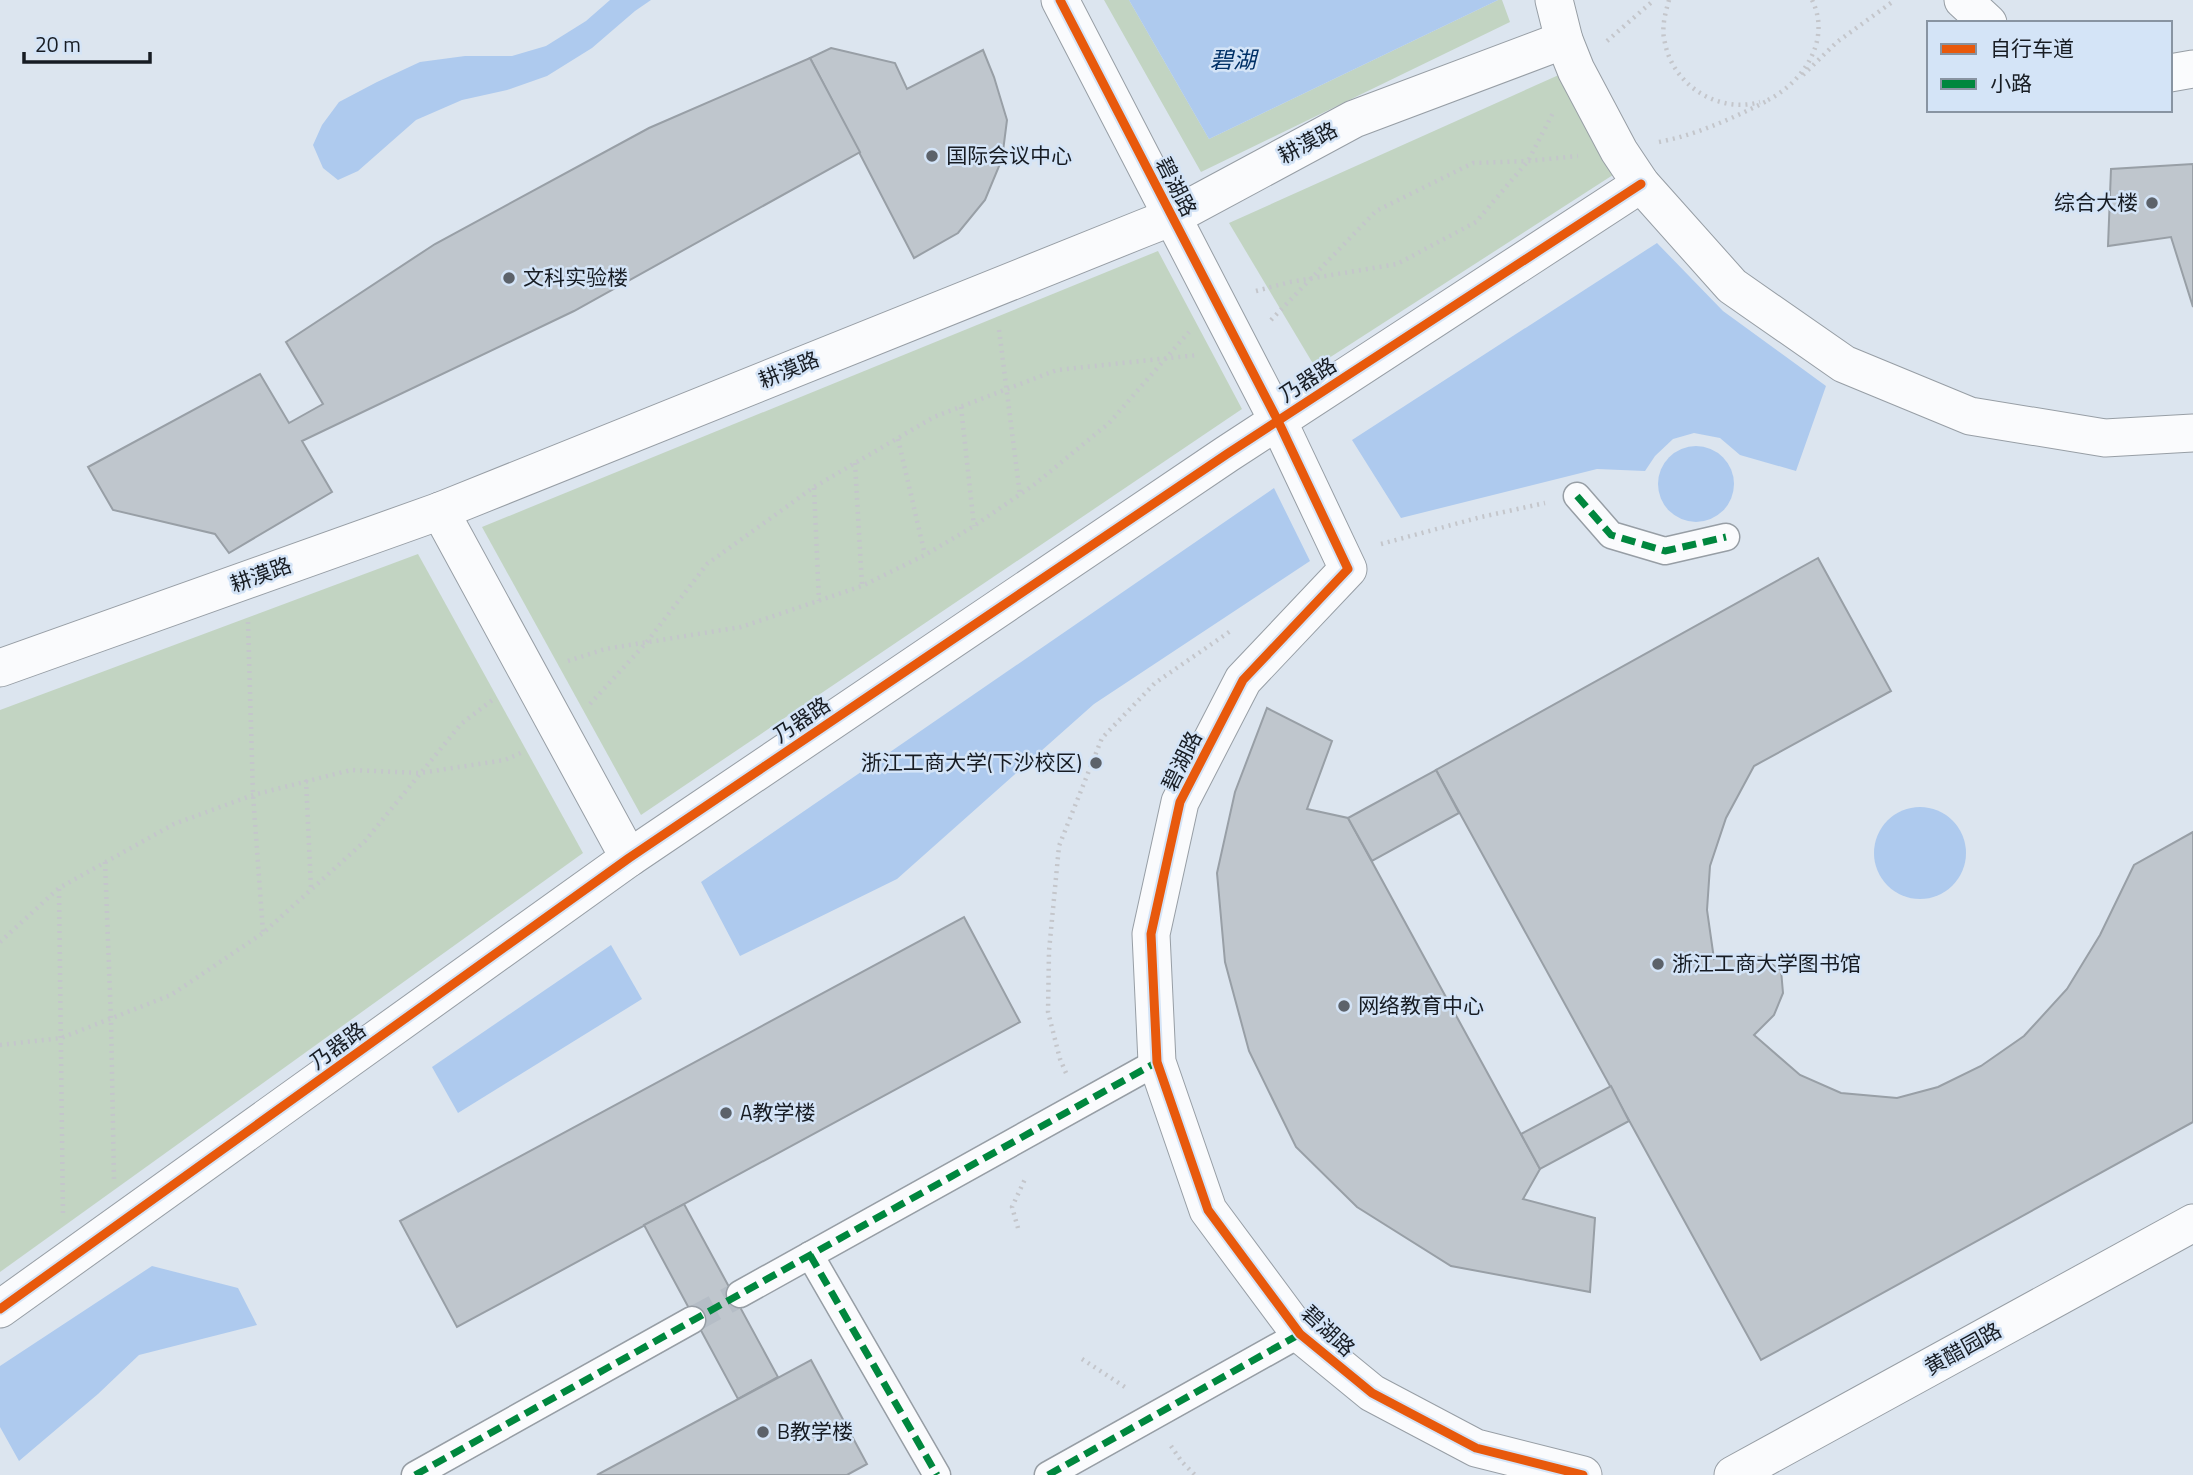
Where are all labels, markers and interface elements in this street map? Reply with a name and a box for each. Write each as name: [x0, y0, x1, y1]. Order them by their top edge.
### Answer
scale bar: [24, 21, 150, 65]
legend: [1927, 21, 2172, 112]
text: 20 m: [35, 28, 81, 60]
text: 自行车道: [1990, 32, 2074, 64]
water label: 碧湖: [1210, 42, 1259, 77]
text: 小路: [1990, 67, 2032, 99]
street label: 耕漠路: [1272, 113, 1343, 171]
place label: 国际会议中心: [946, 139, 1072, 171]
marker: 国际会议中心: [924, 148, 940, 164]
street label: 碧湖路: [1148, 151, 1205, 222]
place label: 综合大楼: [2054, 186, 2138, 218]
marker: 综合大楼: [2144, 195, 2160, 211]
place label: 文科实验楼: [523, 261, 628, 293]
marker: 文科实验楼: [501, 270, 517, 286]
street label: 耕漠路: [753, 342, 824, 396]
street label: 乃器路: [1272, 349, 1343, 410]
street label: 耕漠路: [226, 548, 296, 600]
street label: 乃器路: [766, 688, 837, 750]
street label: 碧湖路: [1153, 725, 1209, 796]
place label: 浙江工商大学(下沙校区): [861, 746, 1082, 778]
marker: 浙江工商大学(下沙校区): [1088, 755, 1104, 771]
place label: 浙江工商大学图书馆: [1672, 947, 1861, 979]
marker: 浙江工商大学图书馆: [1650, 956, 1666, 972]
place label: 网络教育中心: [1358, 989, 1484, 1021]
marker: 网络教育中心: [1336, 998, 1352, 1014]
street label: 乃器路: [303, 1014, 372, 1077]
place label: A教学楼: [740, 1096, 816, 1128]
marker: A教学楼: [718, 1105, 734, 1121]
street label: 碧湖路: [1295, 1297, 1363, 1363]
street label: 黄醋园路: [1918, 1314, 2007, 1382]
place label: B教学楼: [777, 1415, 853, 1447]
marker: B教学楼: [755, 1424, 771, 1440]

